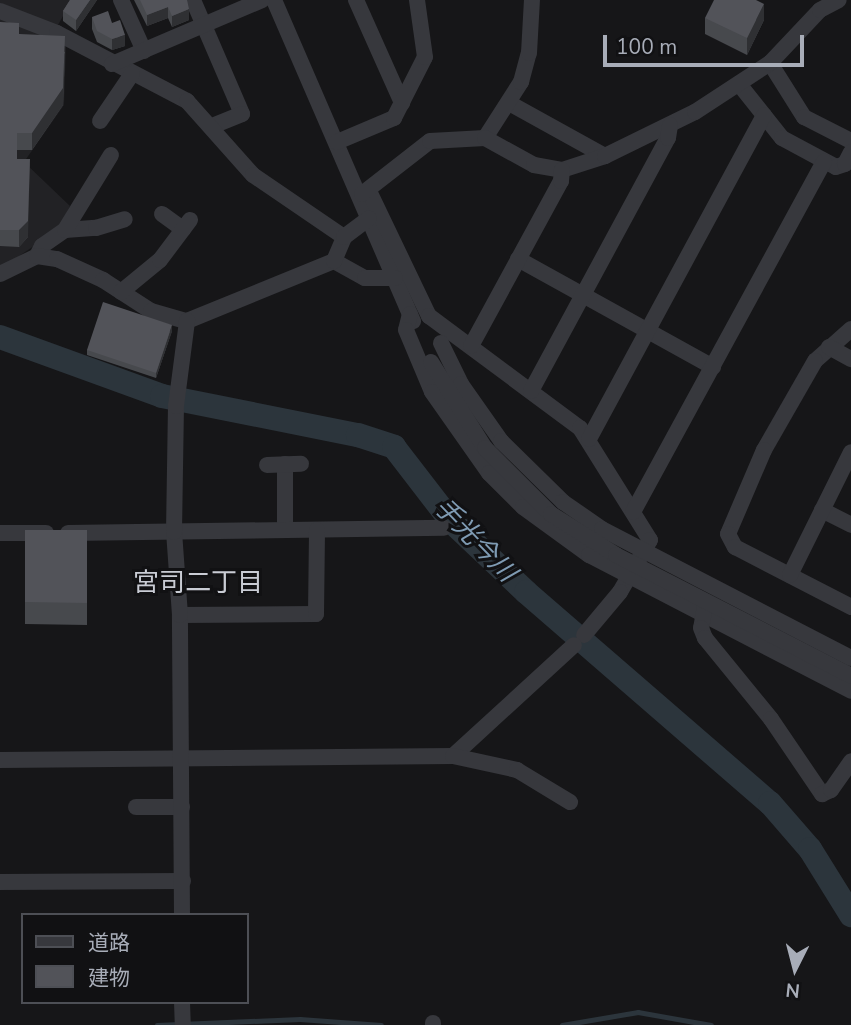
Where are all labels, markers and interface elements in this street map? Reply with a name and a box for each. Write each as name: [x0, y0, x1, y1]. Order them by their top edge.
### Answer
scale bar: [606, 21, 807, 65]
text: 100 m: [616, 33, 677, 61]
water label: 手光今川: [428, 492, 522, 588]
district label: 宮司二丁目: [133, 567, 263, 599]
legend: [21, 913, 248, 1004]
text: 道路: [88, 929, 130, 957]
north arrow: [760, 934, 830, 1004]
text: 建物: [88, 964, 130, 992]
text: N: [784, 976, 801, 1004]

